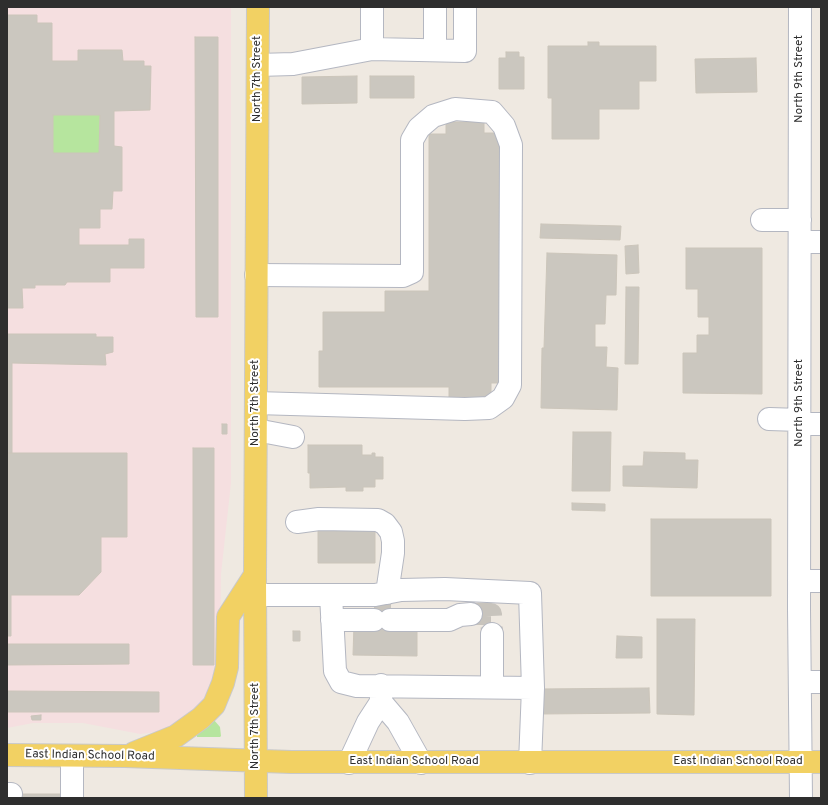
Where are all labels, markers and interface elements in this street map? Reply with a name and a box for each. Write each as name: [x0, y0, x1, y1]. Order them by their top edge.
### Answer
street label: North 9th Street: [793, 35, 807, 123]
street label: North 7th Street: [251, 36, 265, 122]
street label: North 9th Street: [793, 359, 807, 447]
street label: North 7th Street: [249, 360, 263, 446]
street label: North 7th Street: [249, 683, 263, 769]
street label: East Indian School Road: [25, 748, 155, 764]
street label: East Indian School Road: [349, 755, 479, 769]
street label: East Indian School Road: [673, 755, 803, 769]

